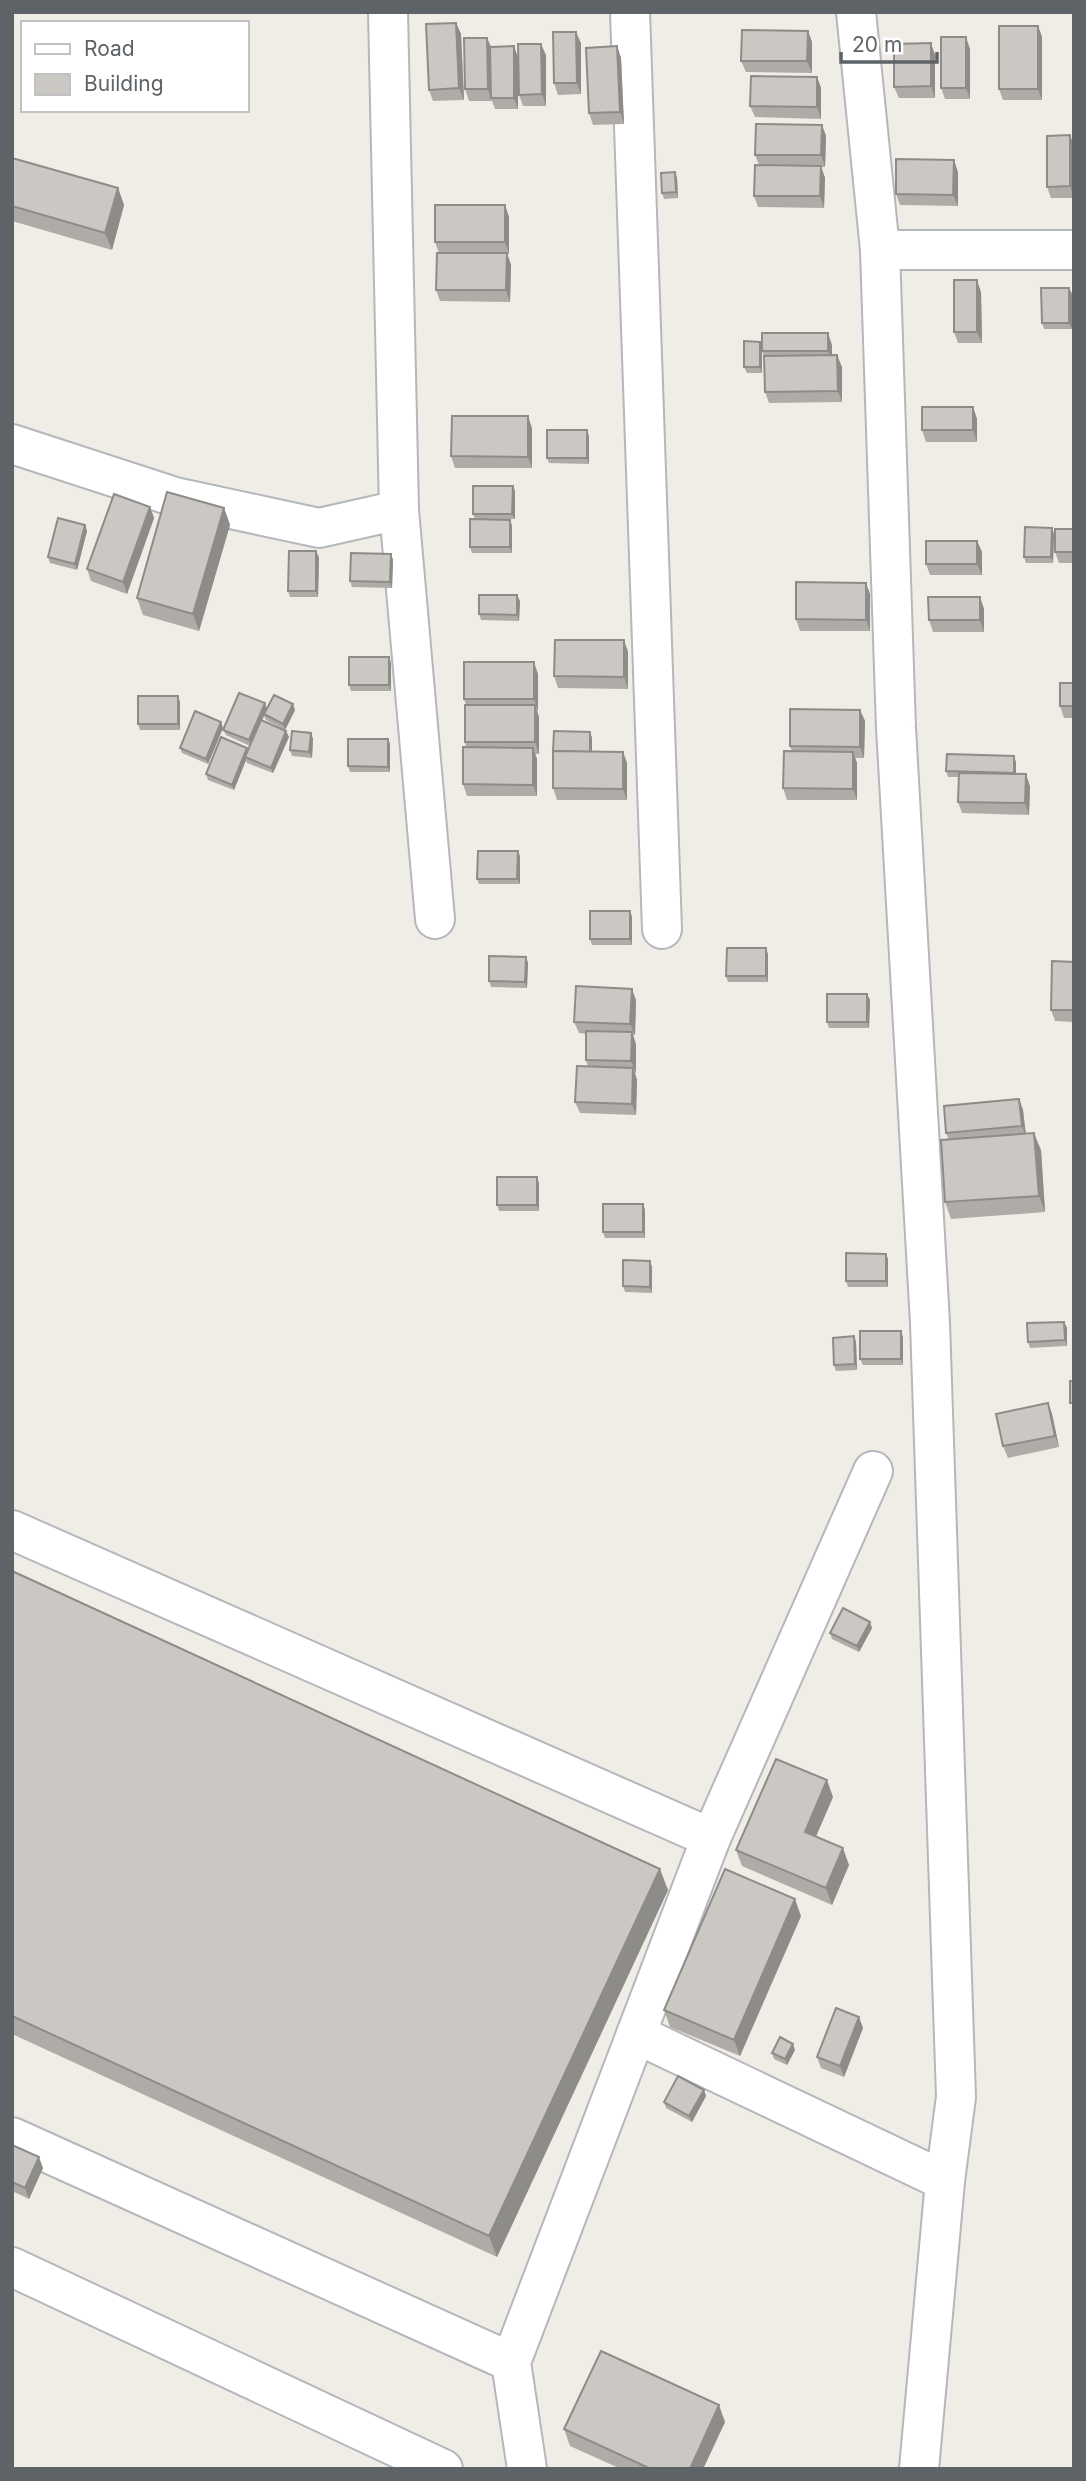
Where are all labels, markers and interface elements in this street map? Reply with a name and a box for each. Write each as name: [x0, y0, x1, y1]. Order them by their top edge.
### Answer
legend: [21, 21, 248, 112]
scale bar: [841, 21, 937, 65]
text: 20 m: [852, 32, 902, 57]
text: Road: [84, 36, 135, 61]
text: Building: [84, 71, 164, 96]

